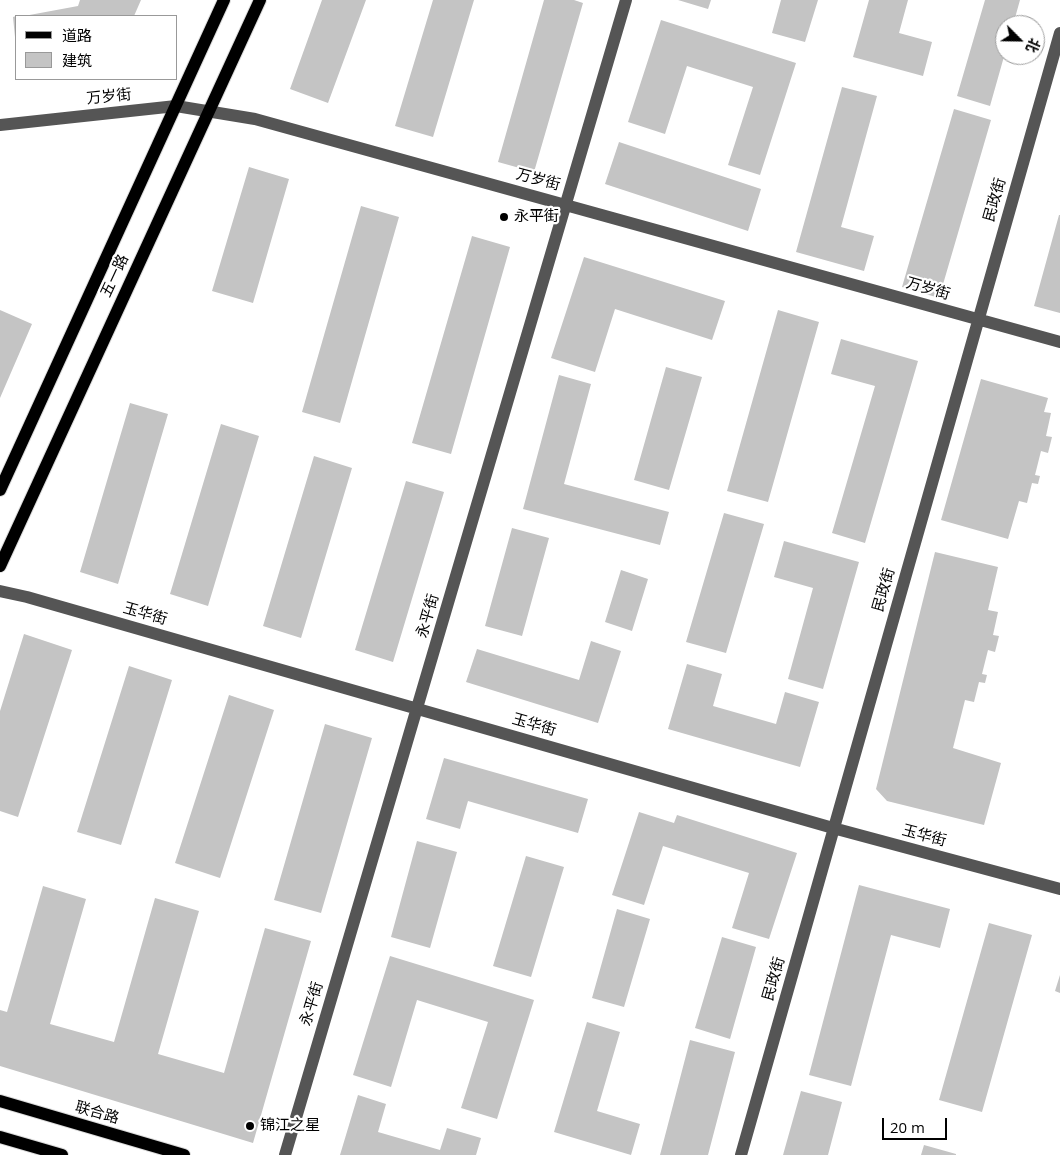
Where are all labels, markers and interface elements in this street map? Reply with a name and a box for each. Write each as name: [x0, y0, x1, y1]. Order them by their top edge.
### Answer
legend: [15, 15, 178, 80]
north arrow: [995, 15, 1045, 65]
text: 道路: [62, 25, 92, 45]
text: 北: [1022, 36, 1045, 56]
text: 建筑: [62, 50, 92, 70]
street label: 万岁街: [86, 86, 132, 108]
street label: 万岁街: [514, 165, 562, 195]
street label: 民政街: [980, 176, 1010, 224]
place label: 永平街: [514, 208, 559, 226]
marker: 永平街: [498, 211, 510, 223]
street label: 五一路: [97, 252, 133, 300]
street label: 万岁街: [904, 274, 952, 304]
street label: 民政街: [869, 566, 899, 614]
street label: 永平街: [413, 592, 443, 640]
street label: 玉华街: [121, 599, 169, 629]
street label: 玉华街: [510, 710, 558, 740]
street label: 玉华街: [900, 821, 948, 851]
street label: 民政街: [759, 955, 789, 1003]
street label: 永平街: [297, 980, 327, 1028]
street label: 联合路: [73, 1098, 121, 1128]
scale bar: [885, 1108, 950, 1140]
place label: 锦江之星: [260, 1117, 320, 1135]
text: 20 m: [890, 1117, 925, 1137]
marker: 锦江之星: [244, 1120, 256, 1132]

